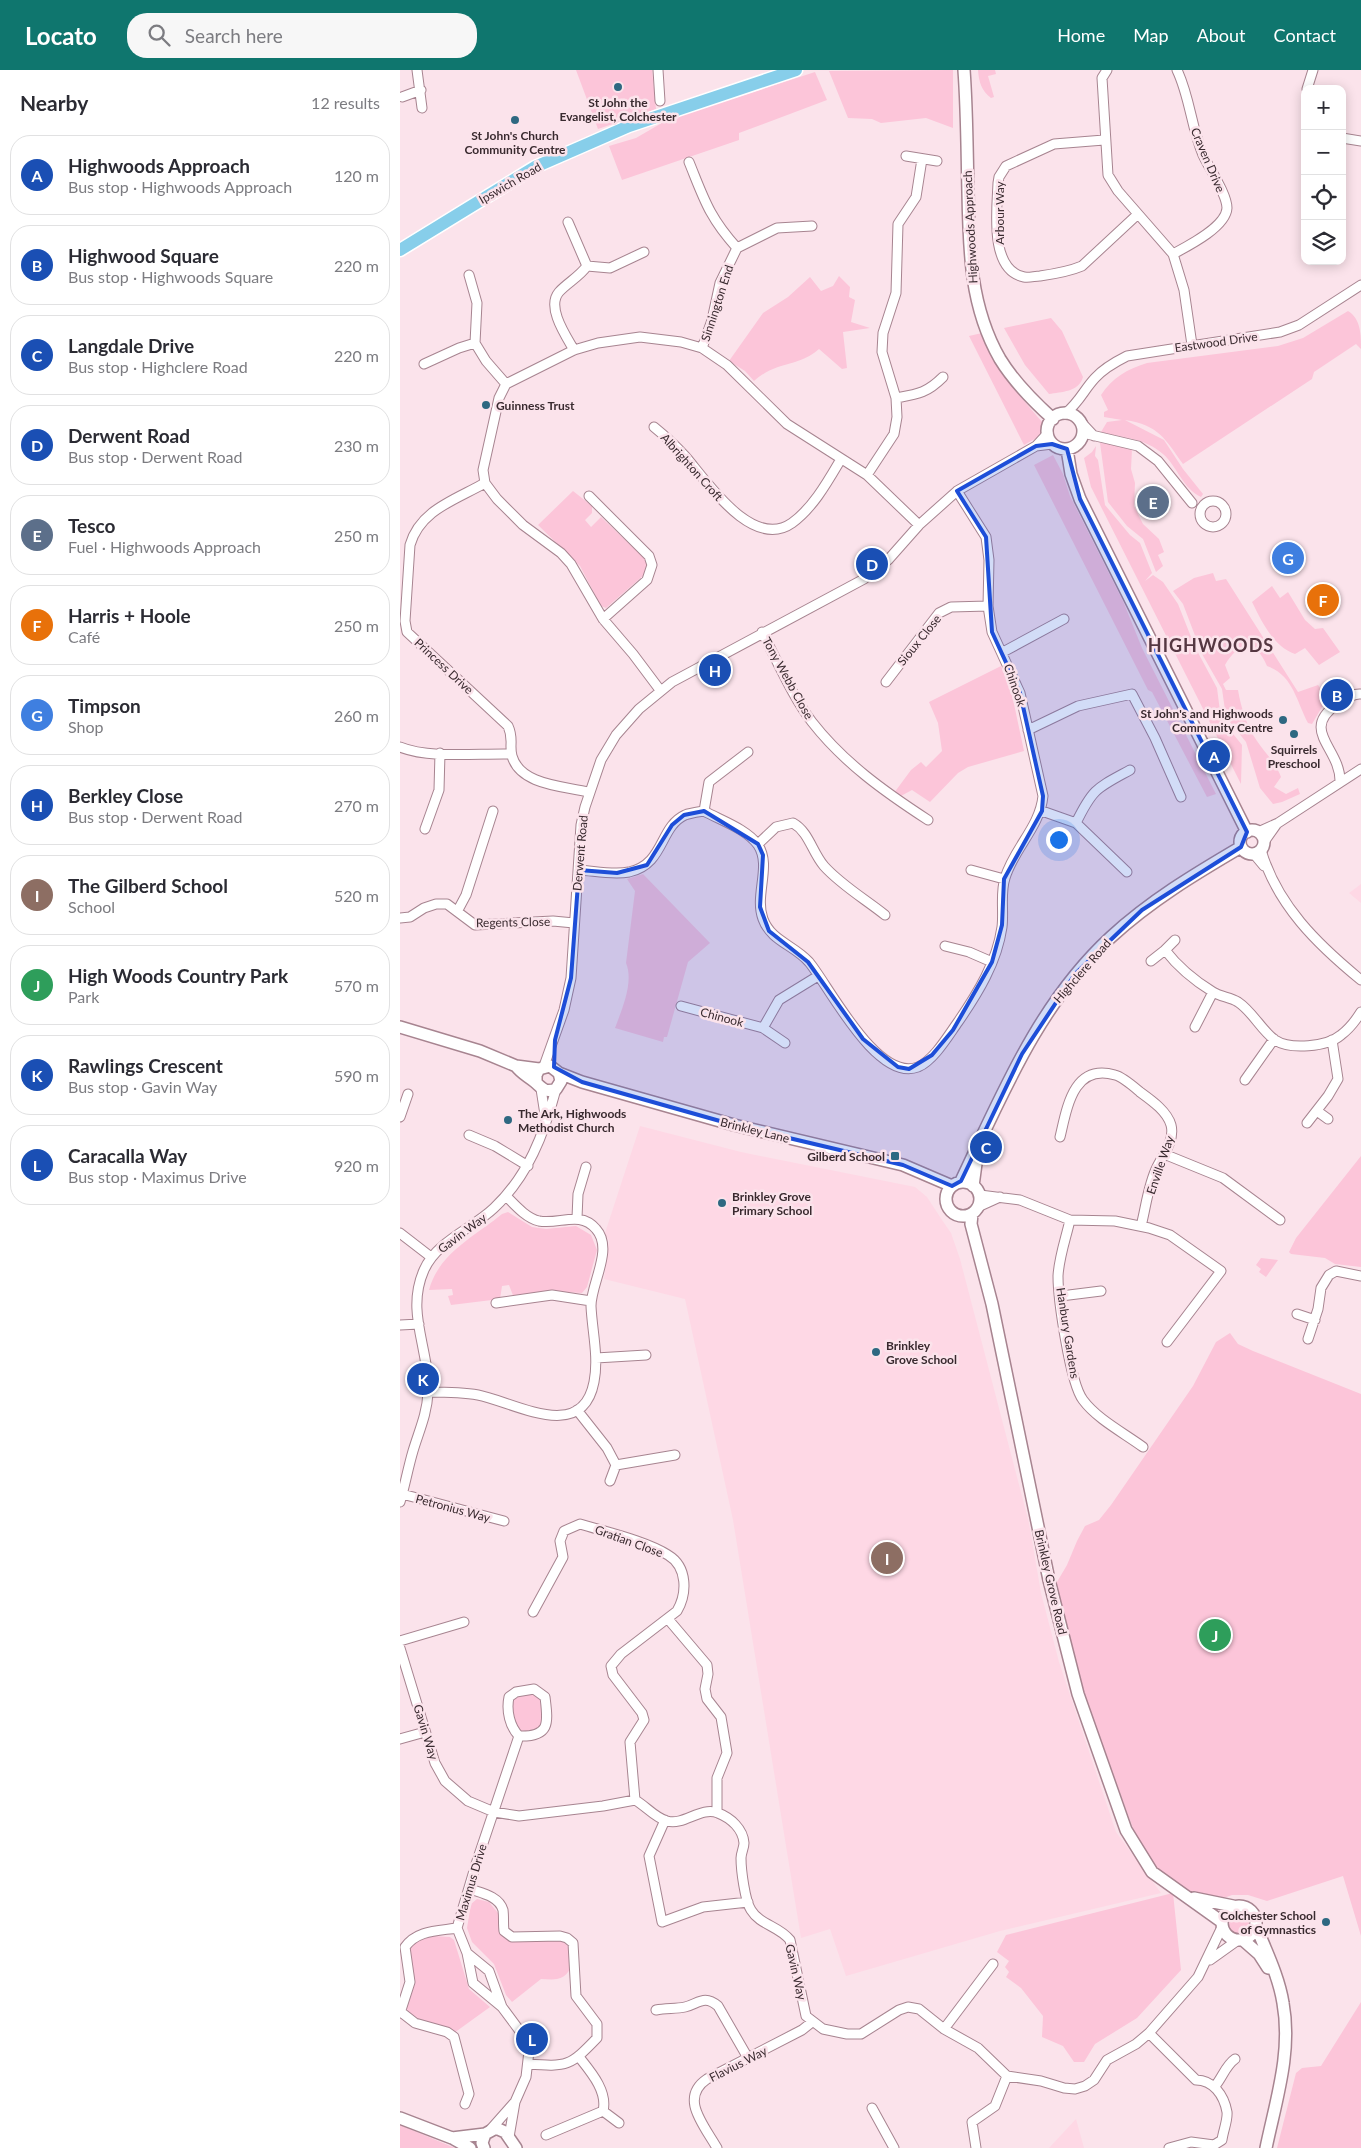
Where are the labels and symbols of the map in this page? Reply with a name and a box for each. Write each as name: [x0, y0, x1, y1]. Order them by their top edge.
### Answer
marker: St John the Evangelist, Colchester: [612, 81, 624, 93]
place label: St John the Evangelist, Colchester: [559, 95, 677, 124]
marker: St John's Church Community Centre: [509, 114, 521, 126]
street label: Craven Drive: [1188, 125, 1228, 195]
place label: St John's Church Community Centre: [465, 128, 566, 157]
street label: Ipswich Road: [476, 159, 544, 207]
street label: Highwoods Approach: [960, 170, 980, 284]
street label: Arbour Way: [992, 180, 1007, 245]
street label: Sinnington End: [698, 263, 736, 343]
street label: Eastwood Drive: [1174, 329, 1258, 355]
place label: Guinness Trust: [496, 398, 575, 413]
marker: Guinness Trust: [480, 399, 492, 411]
street label: Albrighton Croft: [658, 430, 727, 504]
pin: E: [1137, 483, 1169, 521]
pin: G: [1272, 539, 1304, 577]
pin: D: [856, 545, 888, 583]
pin: F: [1307, 581, 1339, 619]
street label: Sioux Close: [894, 612, 944, 668]
street label: Tony Webb Close: [759, 634, 817, 722]
district label: HIGHWOODS: [1148, 634, 1274, 656]
street label: Princess Drive: [411, 635, 477, 697]
pin: H: [699, 651, 731, 689]
street label: Chinook: [1001, 662, 1030, 709]
pin: B: [1321, 676, 1353, 714]
place label: St John's and Highwoods Community Centre: [1141, 706, 1274, 735]
marker: St John's and Highwoods Community Centre: [1277, 714, 1289, 726]
marker: Squirrels Preschool: [1288, 728, 1300, 740]
pin: A: [1198, 737, 1230, 775]
place label: Squirrels Preschool: [1268, 742, 1320, 771]
street label: Derwent Road: [569, 814, 591, 892]
your location: [1046, 827, 1072, 853]
street label: Regents Close: [476, 914, 550, 930]
street label: Highclere Road: [1050, 936, 1114, 1006]
street label: Chinook: [699, 1004, 746, 1030]
place label: The Ark, Highwoods Methodist Church: [518, 1106, 626, 1135]
marker: The Ark, Highwoods Methodist Church: [502, 1114, 514, 1126]
street label: Brinkley Lane: [719, 1114, 791, 1146]
pin: C: [970, 1128, 1002, 1166]
street label: Enville Way: [1143, 1133, 1177, 1196]
place label: Gilberd School: [807, 1149, 885, 1164]
marker: Gilberd School: [889, 1150, 901, 1162]
place label: Brinkley Grove Primary School: [732, 1189, 812, 1218]
marker: Brinkley Grove Primary School: [716, 1197, 728, 1209]
street label: Gavin Way: [435, 1209, 490, 1256]
street label: Hanbury Gardens: [1053, 1286, 1083, 1380]
place label: Brinkley Grove School: [886, 1338, 957, 1367]
marker: Brinkley Grove School: [870, 1346, 882, 1358]
pin: K: [407, 1360, 439, 1398]
street label: Petronius Way: [414, 1491, 493, 1525]
street label: Gratian Close: [593, 1522, 665, 1560]
street label: Brinkley Grove Road: [1032, 1528, 1070, 1636]
pin: I: [871, 1539, 903, 1577]
pin: J: [1199, 1616, 1231, 1654]
street label: Gavin Way: [410, 1703, 442, 1762]
street label: Maximus Drive: [452, 1842, 490, 1922]
place label: Colchester School of Gymnastics: [1220, 1908, 1316, 1937]
marker: Colchester School of Gymnastics: [1320, 1916, 1332, 1928]
street label: Gavin Way: [782, 1943, 810, 2002]
pin: L: [516, 2020, 548, 2058]
street label: Flavius Way: [707, 2043, 770, 2085]

